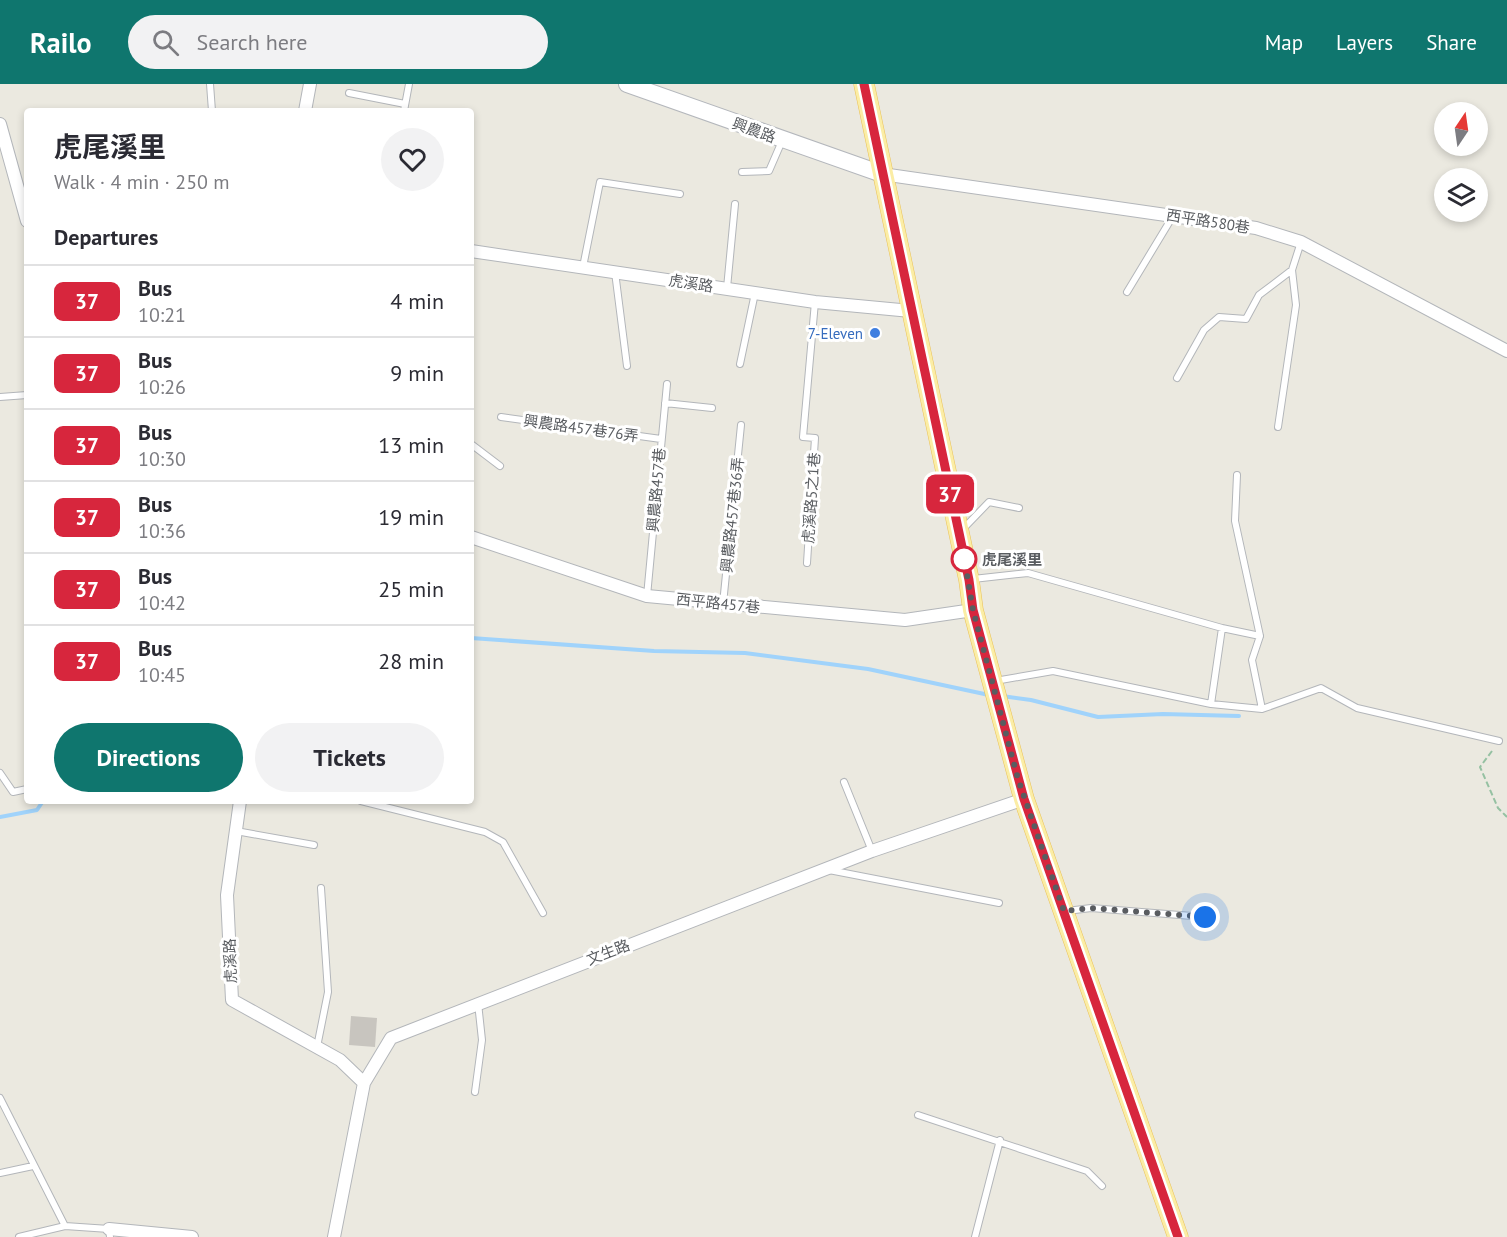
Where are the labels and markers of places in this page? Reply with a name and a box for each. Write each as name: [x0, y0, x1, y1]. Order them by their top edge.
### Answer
place label: 7-Eleven: [808, 324, 863, 343]
marker: 7-Eleven: [868, 326, 882, 340]
marker: 虎尾溪里: [951, 546, 977, 572]
place label: 虎尾溪里: [982, 550, 1042, 569]

